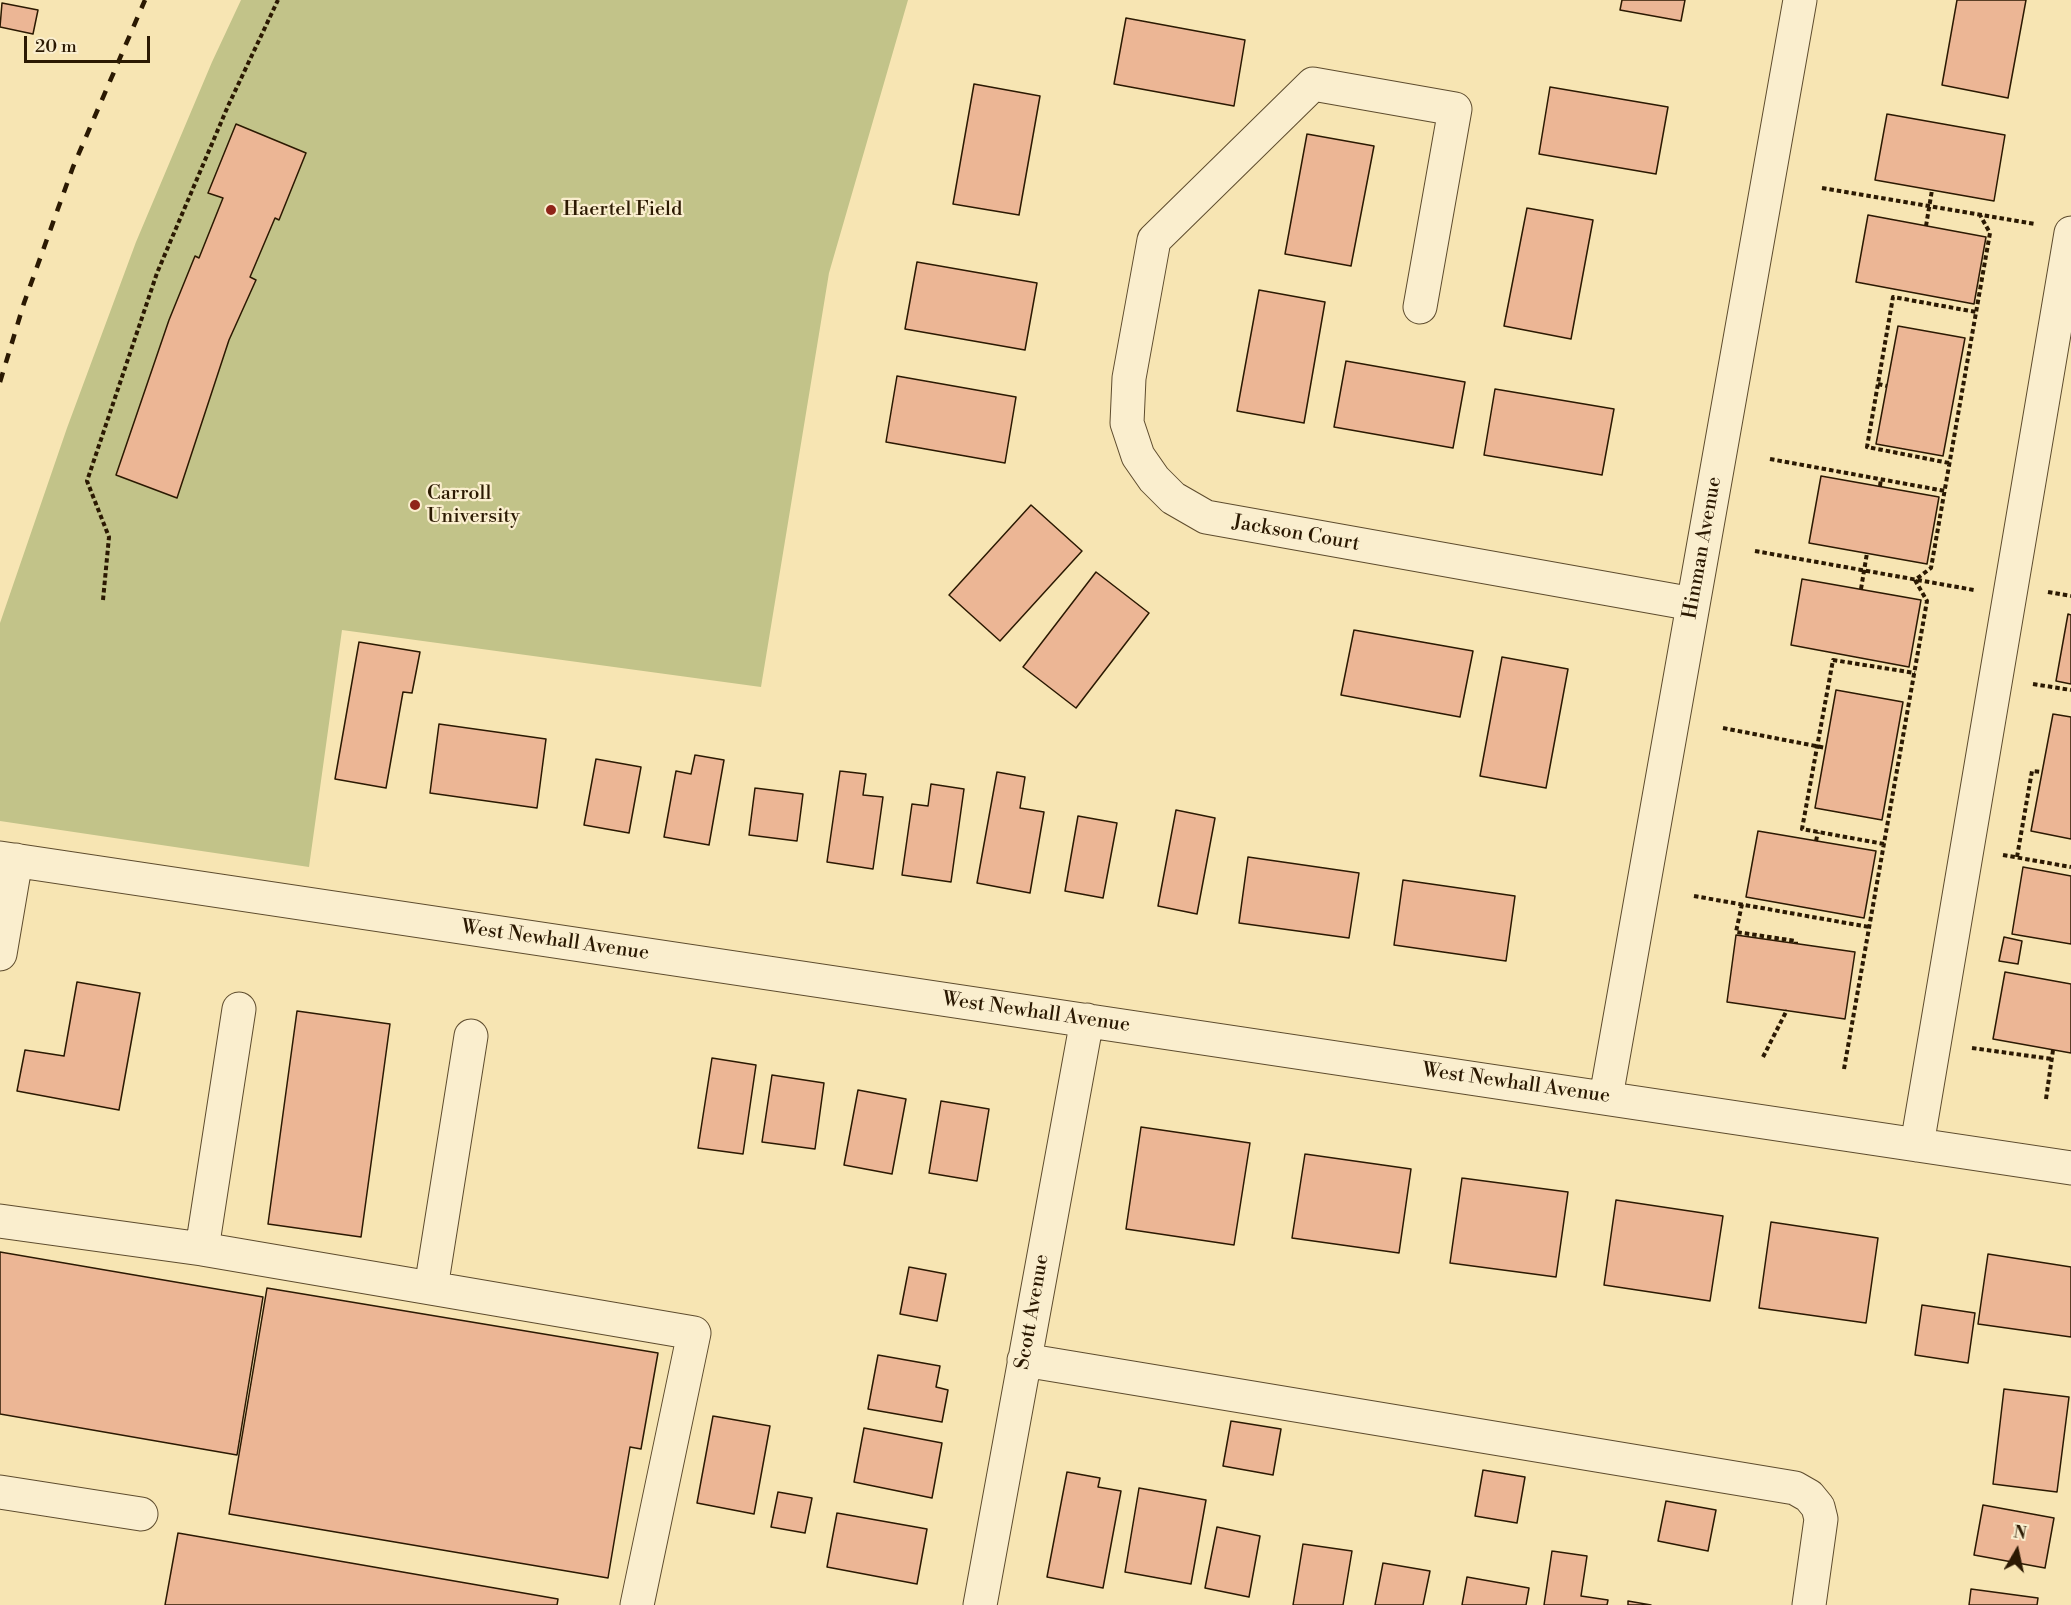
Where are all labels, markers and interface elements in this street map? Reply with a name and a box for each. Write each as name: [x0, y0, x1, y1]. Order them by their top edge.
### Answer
scale bar: [27, 24, 153, 62]
text: 20 m: [35, 35, 77, 58]
place label: Haertel Field: [563, 198, 682, 222]
marker: Haertel Field: [544, 203, 558, 217]
street label: Hinman Avenue: [1679, 475, 1727, 621]
place label: Carroll University: [427, 482, 520, 529]
marker: Carroll University: [408, 498, 422, 512]
street label: Jackson Court: [1231, 511, 1361, 557]
street label: West Newhall Avenue: [460, 916, 650, 966]
street label: West Newhall Avenue: [941, 988, 1131, 1038]
street label: West Newhall Avenue: [1421, 1059, 1611, 1109]
street label: Scott Avenue: [1011, 1252, 1055, 1372]
north arrow: [1987, 1521, 2047, 1581]
text: N: [2012, 1522, 2028, 1544]

